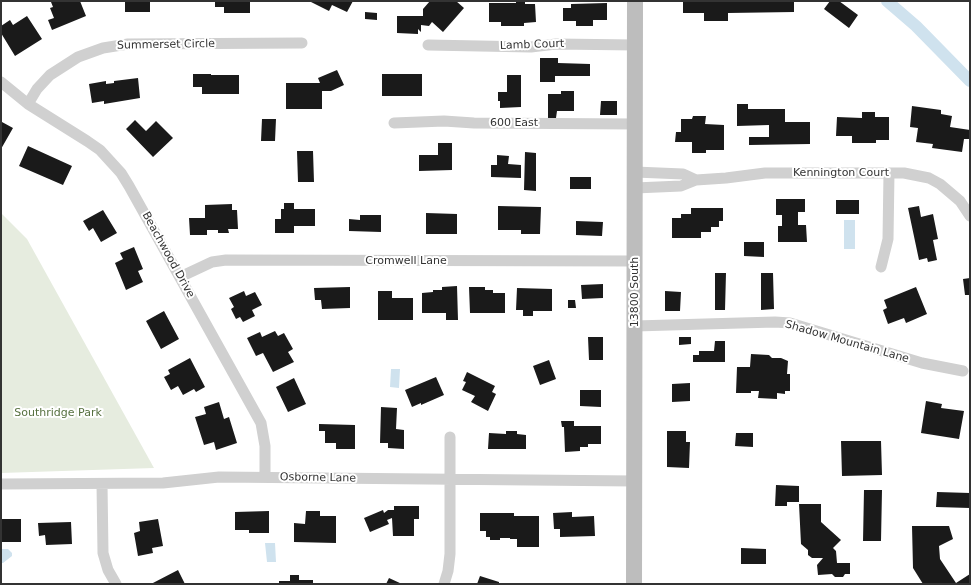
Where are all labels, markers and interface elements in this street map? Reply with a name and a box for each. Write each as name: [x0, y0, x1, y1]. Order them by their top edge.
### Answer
street label: Lamb Court: [500, 37, 564, 53]
street label: Summerset Circle: [117, 38, 215, 52]
street label: 600 East: [490, 116, 538, 130]
street label: Kennington Court: [793, 166, 889, 180]
street label: Beachwood Drive: [139, 210, 197, 300]
street label: Cromwell Lane: [365, 254, 447, 268]
street label: 13800 South: [628, 257, 642, 327]
street label: Shadow Mountain Lane: [784, 318, 910, 366]
park label: Southridge Park: [14, 406, 102, 420]
street label: Osborne Lane: [280, 471, 356, 485]

